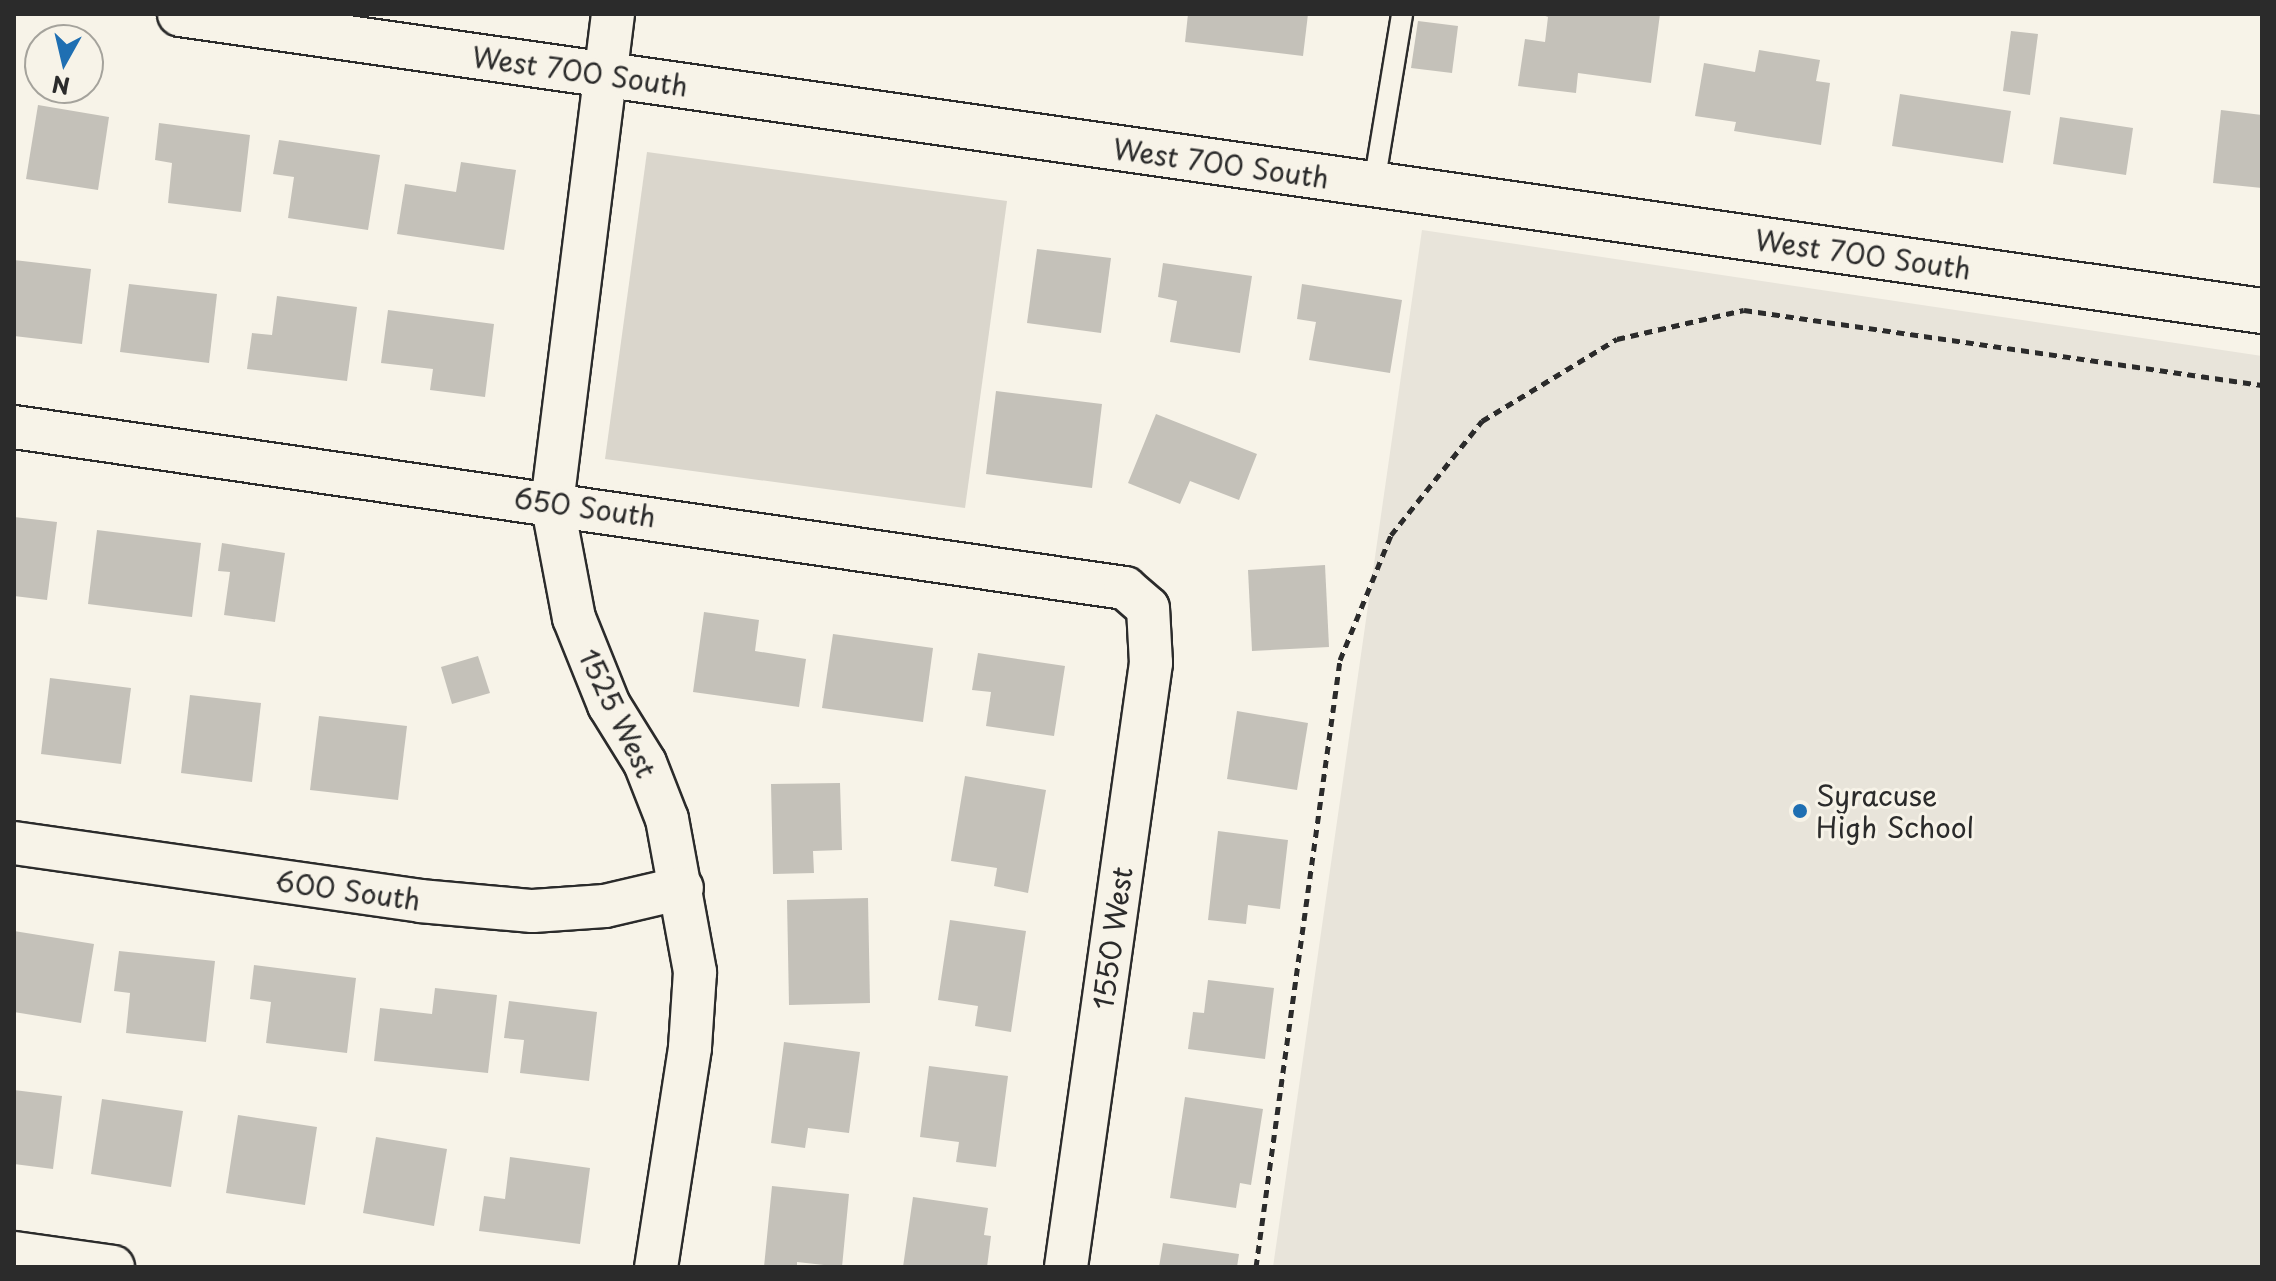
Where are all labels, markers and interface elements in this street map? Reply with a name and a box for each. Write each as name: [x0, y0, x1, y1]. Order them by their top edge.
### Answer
north arrow: [24, 24, 104, 104]
street label: West 700 South: [470, 39, 690, 103]
text: N: [50, 69, 72, 104]
street label: West 700 South: [1111, 131, 1331, 195]
street label: West 700 South: [1753, 222, 1973, 286]
street label: 650 South: [512, 480, 658, 534]
street label: 1525 West: [572, 642, 664, 784]
place label: Syracuse High School: [1816, 778, 1975, 844]
marker: Syracuse High School: [1791, 802, 1809, 820]
street label: 600 South: [273, 863, 423, 917]
street label: 1550 West: [1085, 865, 1139, 1011]

